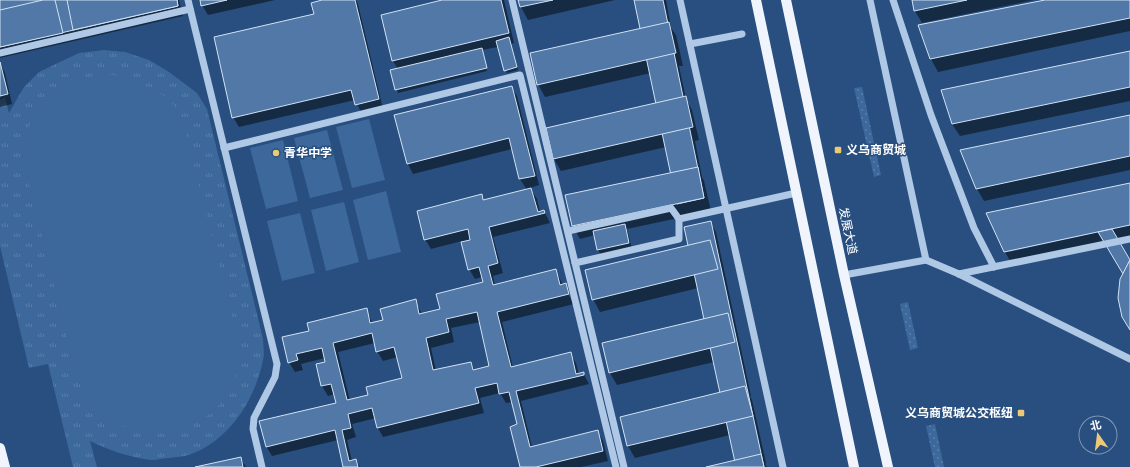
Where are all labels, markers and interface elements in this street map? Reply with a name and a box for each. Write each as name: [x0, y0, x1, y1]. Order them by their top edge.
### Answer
place label: 义乌商贸城: [846, 143, 906, 157]
marker: 义乌商贸城: [833, 145, 843, 155]
place label: 青华中学: [284, 146, 332, 160]
marker: 青华中学: [271, 148, 281, 158]
street label: 发展大道: [836, 206, 860, 256]
place label: 义乌商贸城公交枢纽: [905, 406, 1013, 420]
marker: 义乌商贸城公交枢纽: [1016, 408, 1026, 418]
north arrow: [1078, 415, 1118, 455]
text: 北: [1089, 418, 1103, 433]

